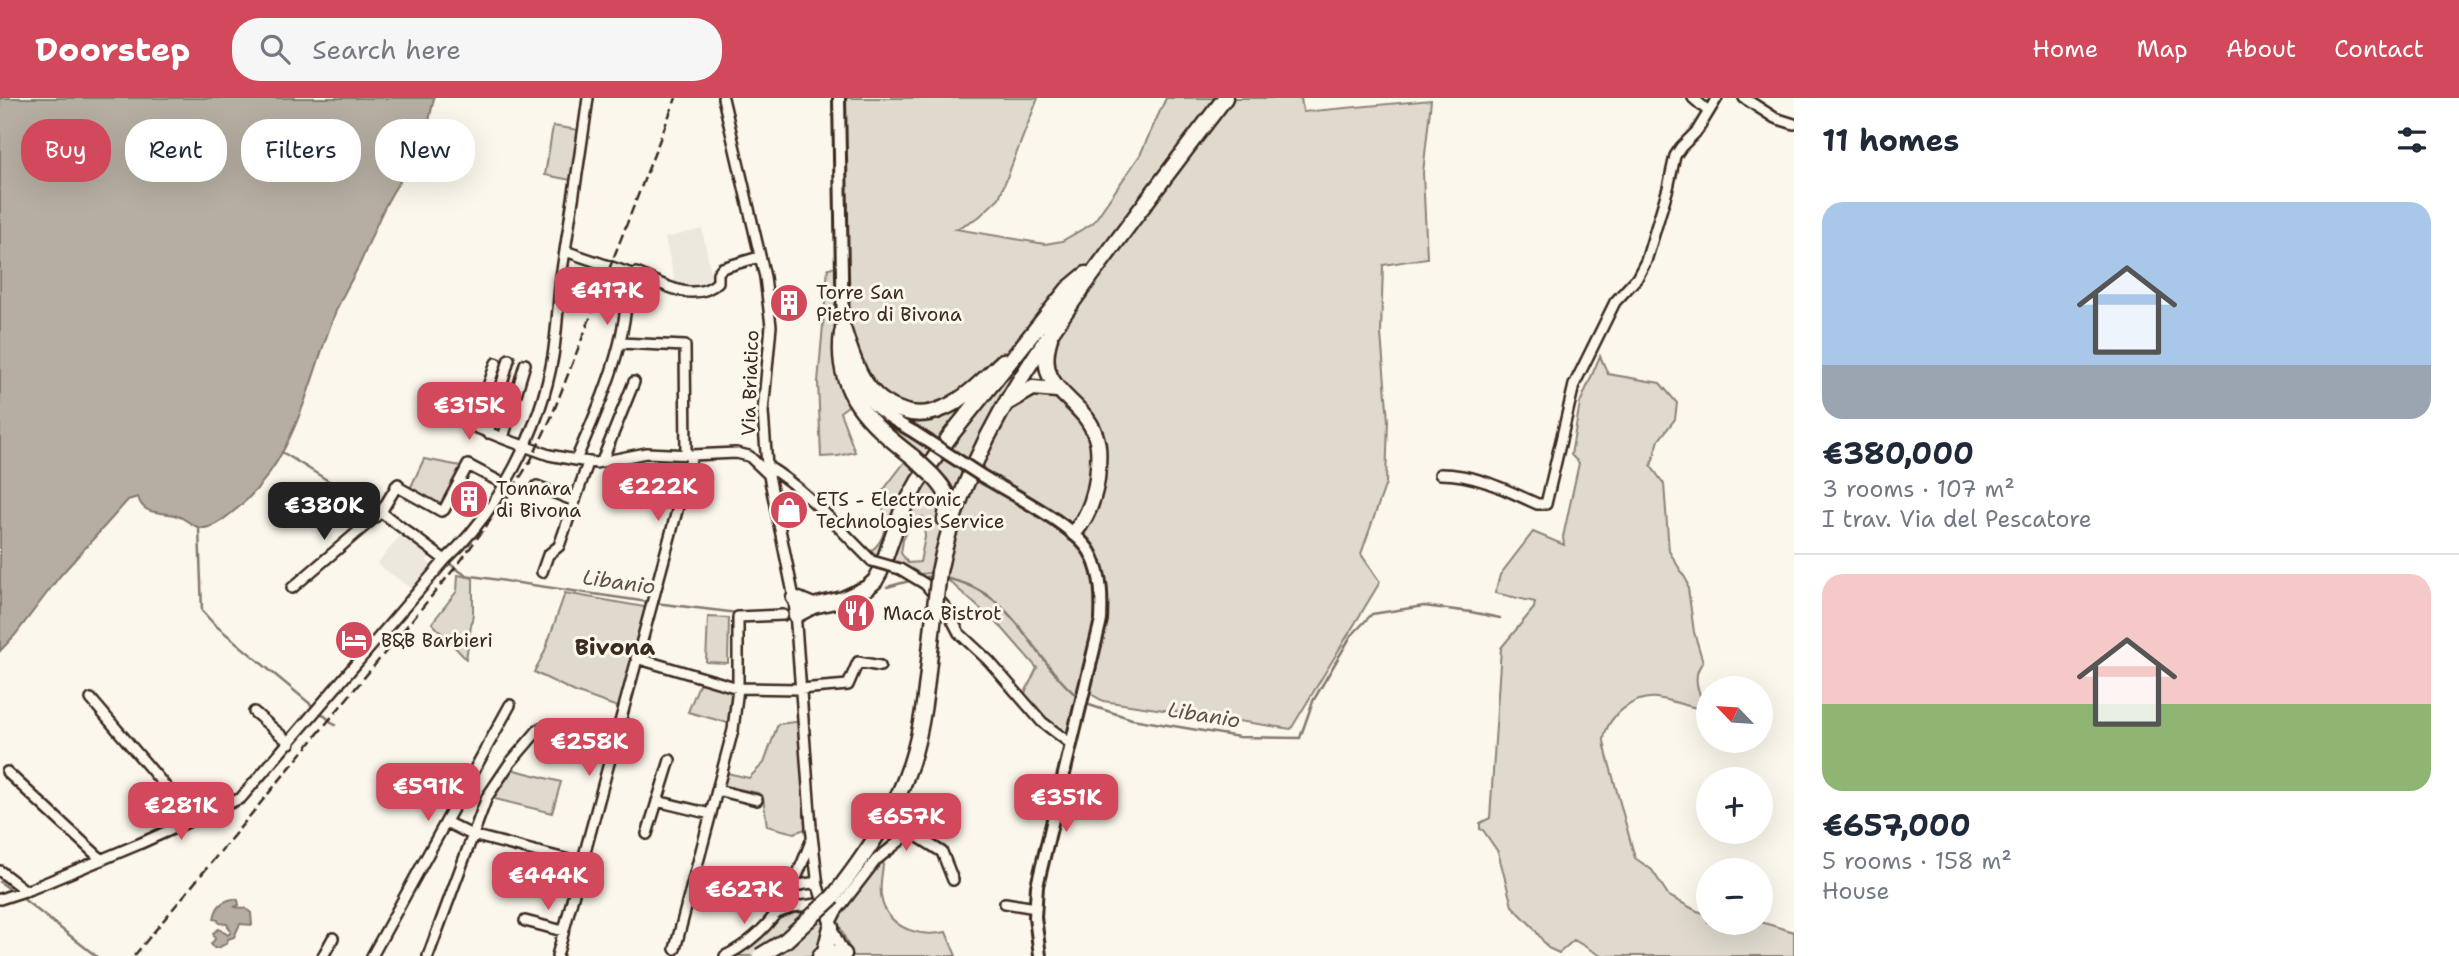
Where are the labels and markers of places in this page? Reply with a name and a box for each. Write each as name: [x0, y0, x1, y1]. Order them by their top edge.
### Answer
pin: €417K: [558, 268, 656, 327]
place label: Torre San Pietro di Bivona: [816, 280, 962, 327]
building icon: Torre San Pietro di Bivona: [768, 282, 810, 324]
pin: €315K: [420, 382, 518, 442]
pin: €222K: [609, 464, 707, 523]
place label: Tonnara di Bivona: [496, 476, 581, 523]
building icon: Tonnara di Bivona: [448, 478, 490, 520]
pin: €380K: [275, 482, 373, 542]
place label: ETS - Electronic Technologies Service: [816, 487, 1005, 534]
shop icon: ETS - Electronic Technologies Service: [768, 489, 810, 531]
restaurant icon: Maca Bistrot: [835, 592, 877, 634]
place label: Maca Bistrot: [883, 601, 1002, 626]
hotel icon: B&B Barbieri: [333, 619, 375, 661]
place label: B&B Barbieri: [381, 628, 493, 653]
pin: €258K: [540, 718, 638, 778]
pin: €591K: [379, 764, 477, 823]
pin: €351K: [1017, 774, 1115, 834]
pin: €281K: [132, 782, 230, 842]
pin: €657K: [857, 794, 955, 853]
pin: €444K: [499, 852, 597, 912]
pin: €627K: [695, 866, 793, 926]

